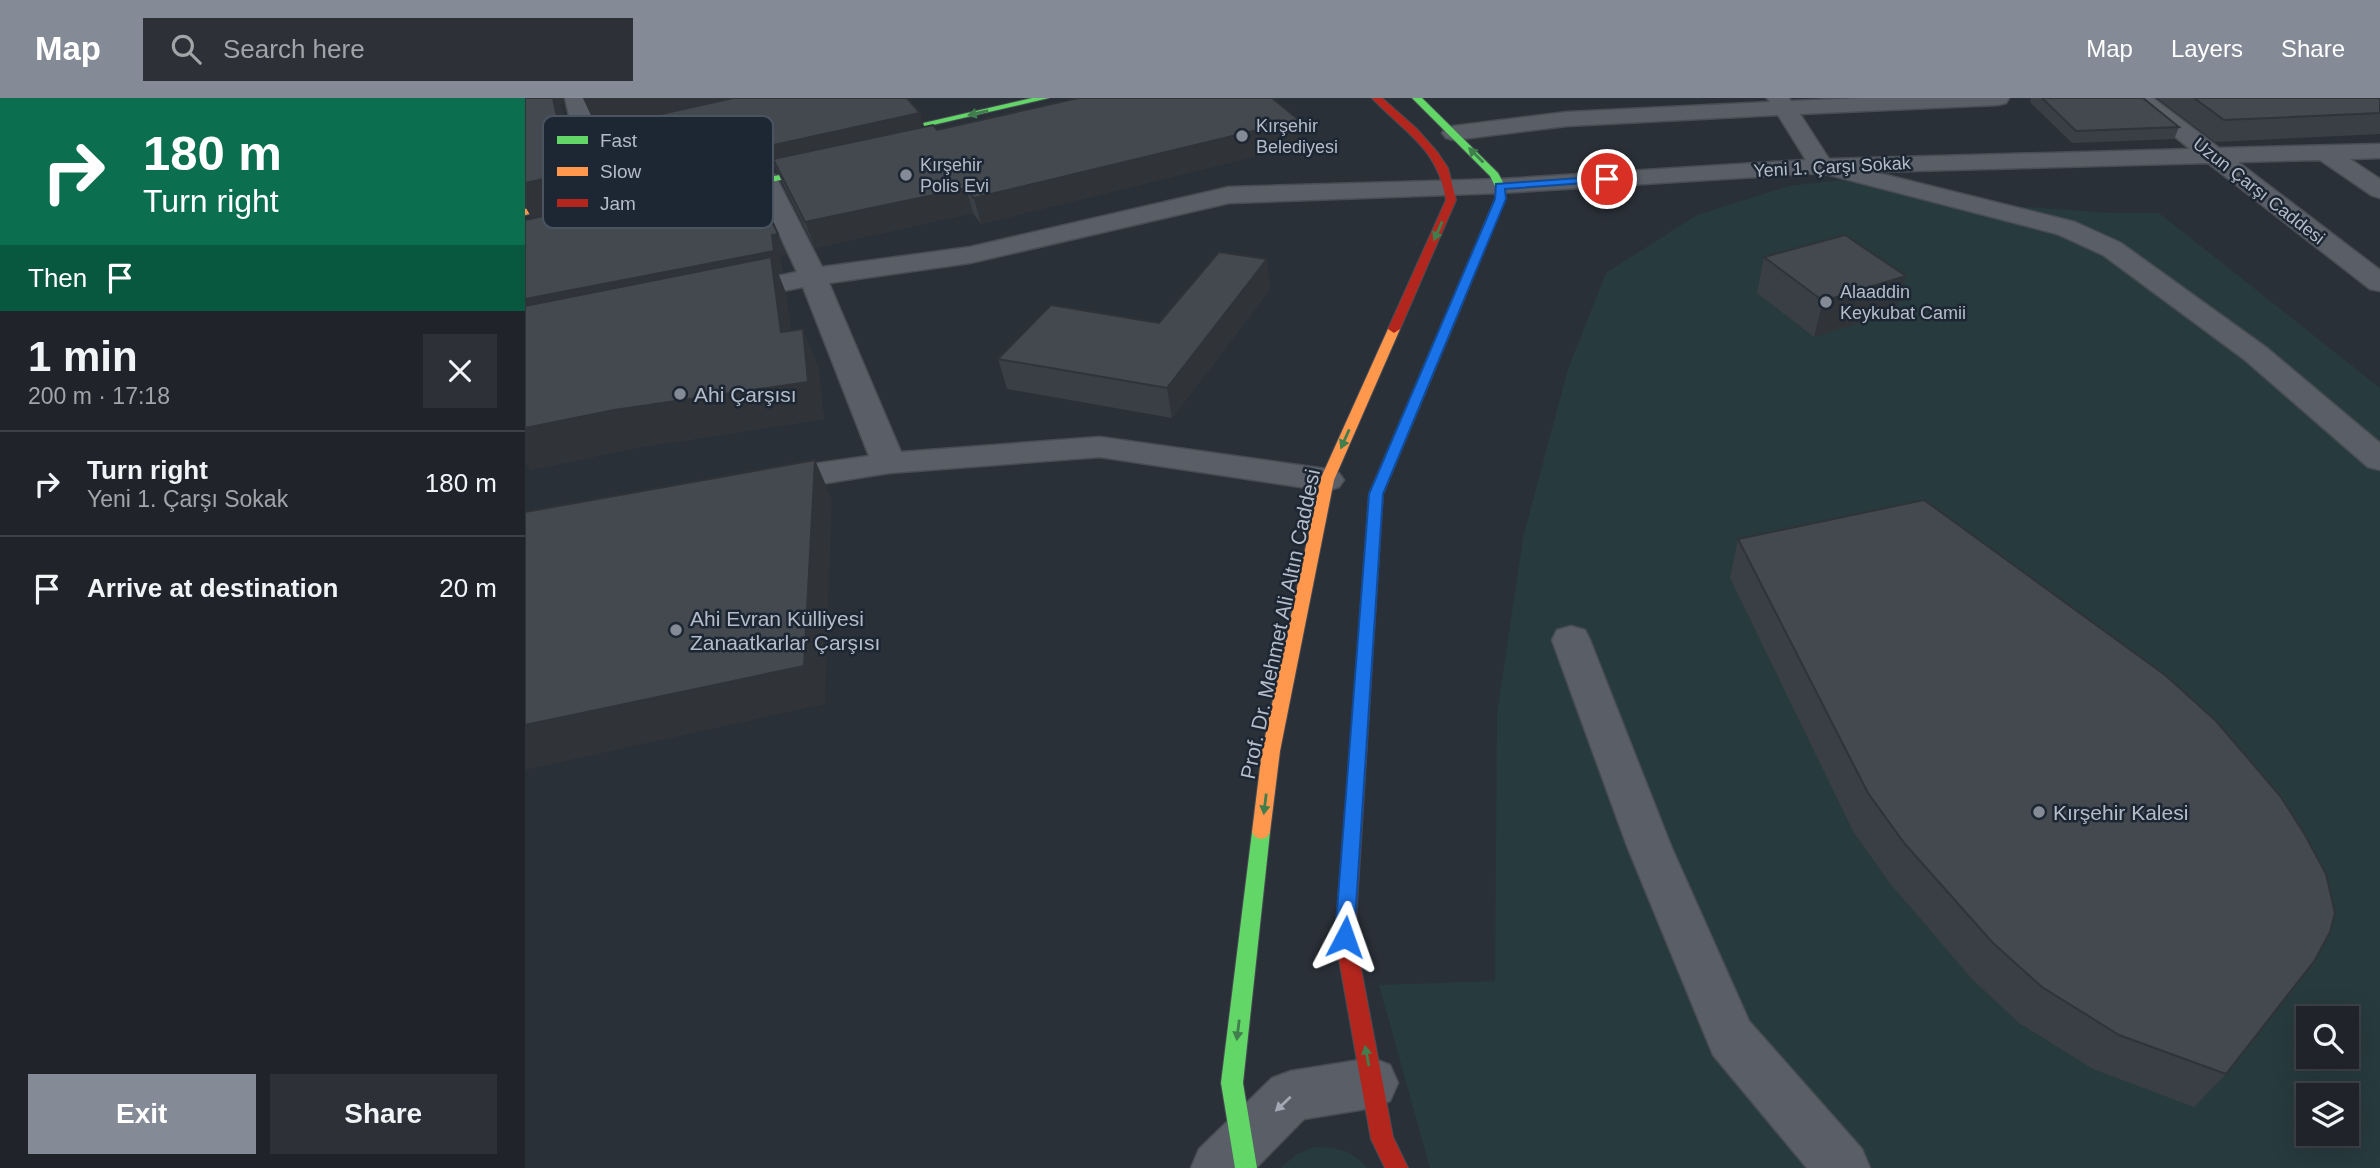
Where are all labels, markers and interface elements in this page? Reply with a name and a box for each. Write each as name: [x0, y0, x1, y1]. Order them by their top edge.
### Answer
search box: [143, 18, 633, 81]
text: Map: [35, 30, 101, 67]
icon: search: [167, 30, 205, 68]
text: Search here: [223, 34, 365, 64]
text: Map: [2086, 35, 2133, 62]
text: Layers: [2171, 35, 2243, 62]
text: Share: [2281, 35, 2345, 62]
one-way arrow: [967, 108, 989, 119]
legend: [543, 116, 773, 228]
place label: Kırşehir Belediyesi: [1256, 116, 1338, 157]
icon: right: [28, 126, 119, 217]
text: 180 m: [143, 126, 282, 180]
marker: Kırşehir Belediyesi: [1234, 128, 1250, 144]
text: Fast: [600, 130, 638, 151]
street label: Uzun Çarşı Caddesi: [2189, 134, 2329, 248]
one-way arrow: [1468, 147, 1484, 164]
pin: [1577, 149, 1637, 209]
street label: Yeni 1. Çarşı Sokak: [1753, 153, 1912, 181]
place label: Kırşehir Polis Evi: [920, 155, 989, 196]
icon: arrive: [1588, 160, 1626, 198]
text: Slow: [600, 161, 641, 182]
marker: Kırşehir Polis Evi: [898, 167, 914, 183]
text: Turn right: [143, 183, 279, 219]
text: Jam: [600, 193, 636, 214]
one-way arrow: [1432, 221, 1443, 242]
icon: arrive: [101, 259, 139, 297]
text: Then: [28, 263, 87, 293]
place label: Alaaddin Keykubat Camii: [1840, 282, 1966, 323]
marker: Alaaddin Keykubat Camii: [1818, 294, 1834, 310]
text: 1 min: [28, 333, 138, 380]
button: close: [423, 334, 497, 408]
text: 200 m · 17:18: [28, 383, 170, 409]
place label: Ahi Çarşısı: [694, 383, 797, 406]
marker: Ahi Çarşısı: [672, 386, 688, 402]
one-way arrow: [1339, 429, 1351, 449]
text: Turn right: [87, 455, 208, 485]
icon: right: [28, 465, 66, 503]
street label: Prof. Dr. Mehmet Ali Altın Caddesi: [1236, 467, 1324, 781]
text: 180 m: [425, 468, 497, 498]
text: Yeni 1. Çarşı Sokak: [87, 486, 288, 512]
icon: arrive: [28, 570, 66, 608]
text: Arrive at destination: [87, 573, 338, 603]
text: 20 m: [439, 573, 497, 603]
place label: Ahi Evran Külliyesi Zanaatkarlar Çarşısı: [690, 607, 880, 654]
marker: Ahi Evran Külliyesi Zanaatkarlar Çarşısı: [668, 622, 684, 638]
one-way arrow: [1259, 793, 1270, 815]
place label: Kırşehir Kalesi: [2053, 801, 2188, 824]
marker: Kırşehir Kalesi: [2031, 804, 2047, 820]
position arrow: [1308, 900, 1382, 974]
map controls: [2296, 1006, 2359, 1146]
button: search: [2296, 1006, 2359, 1069]
one-way arrow: [1233, 1019, 1244, 1041]
one-way arrow: [1361, 1045, 1372, 1067]
button: Exit: [28, 1074, 256, 1154]
button: Share: [270, 1074, 497, 1154]
button: layers: [2296, 1083, 2359, 1146]
one-way arrow: [1274, 1096, 1292, 1112]

